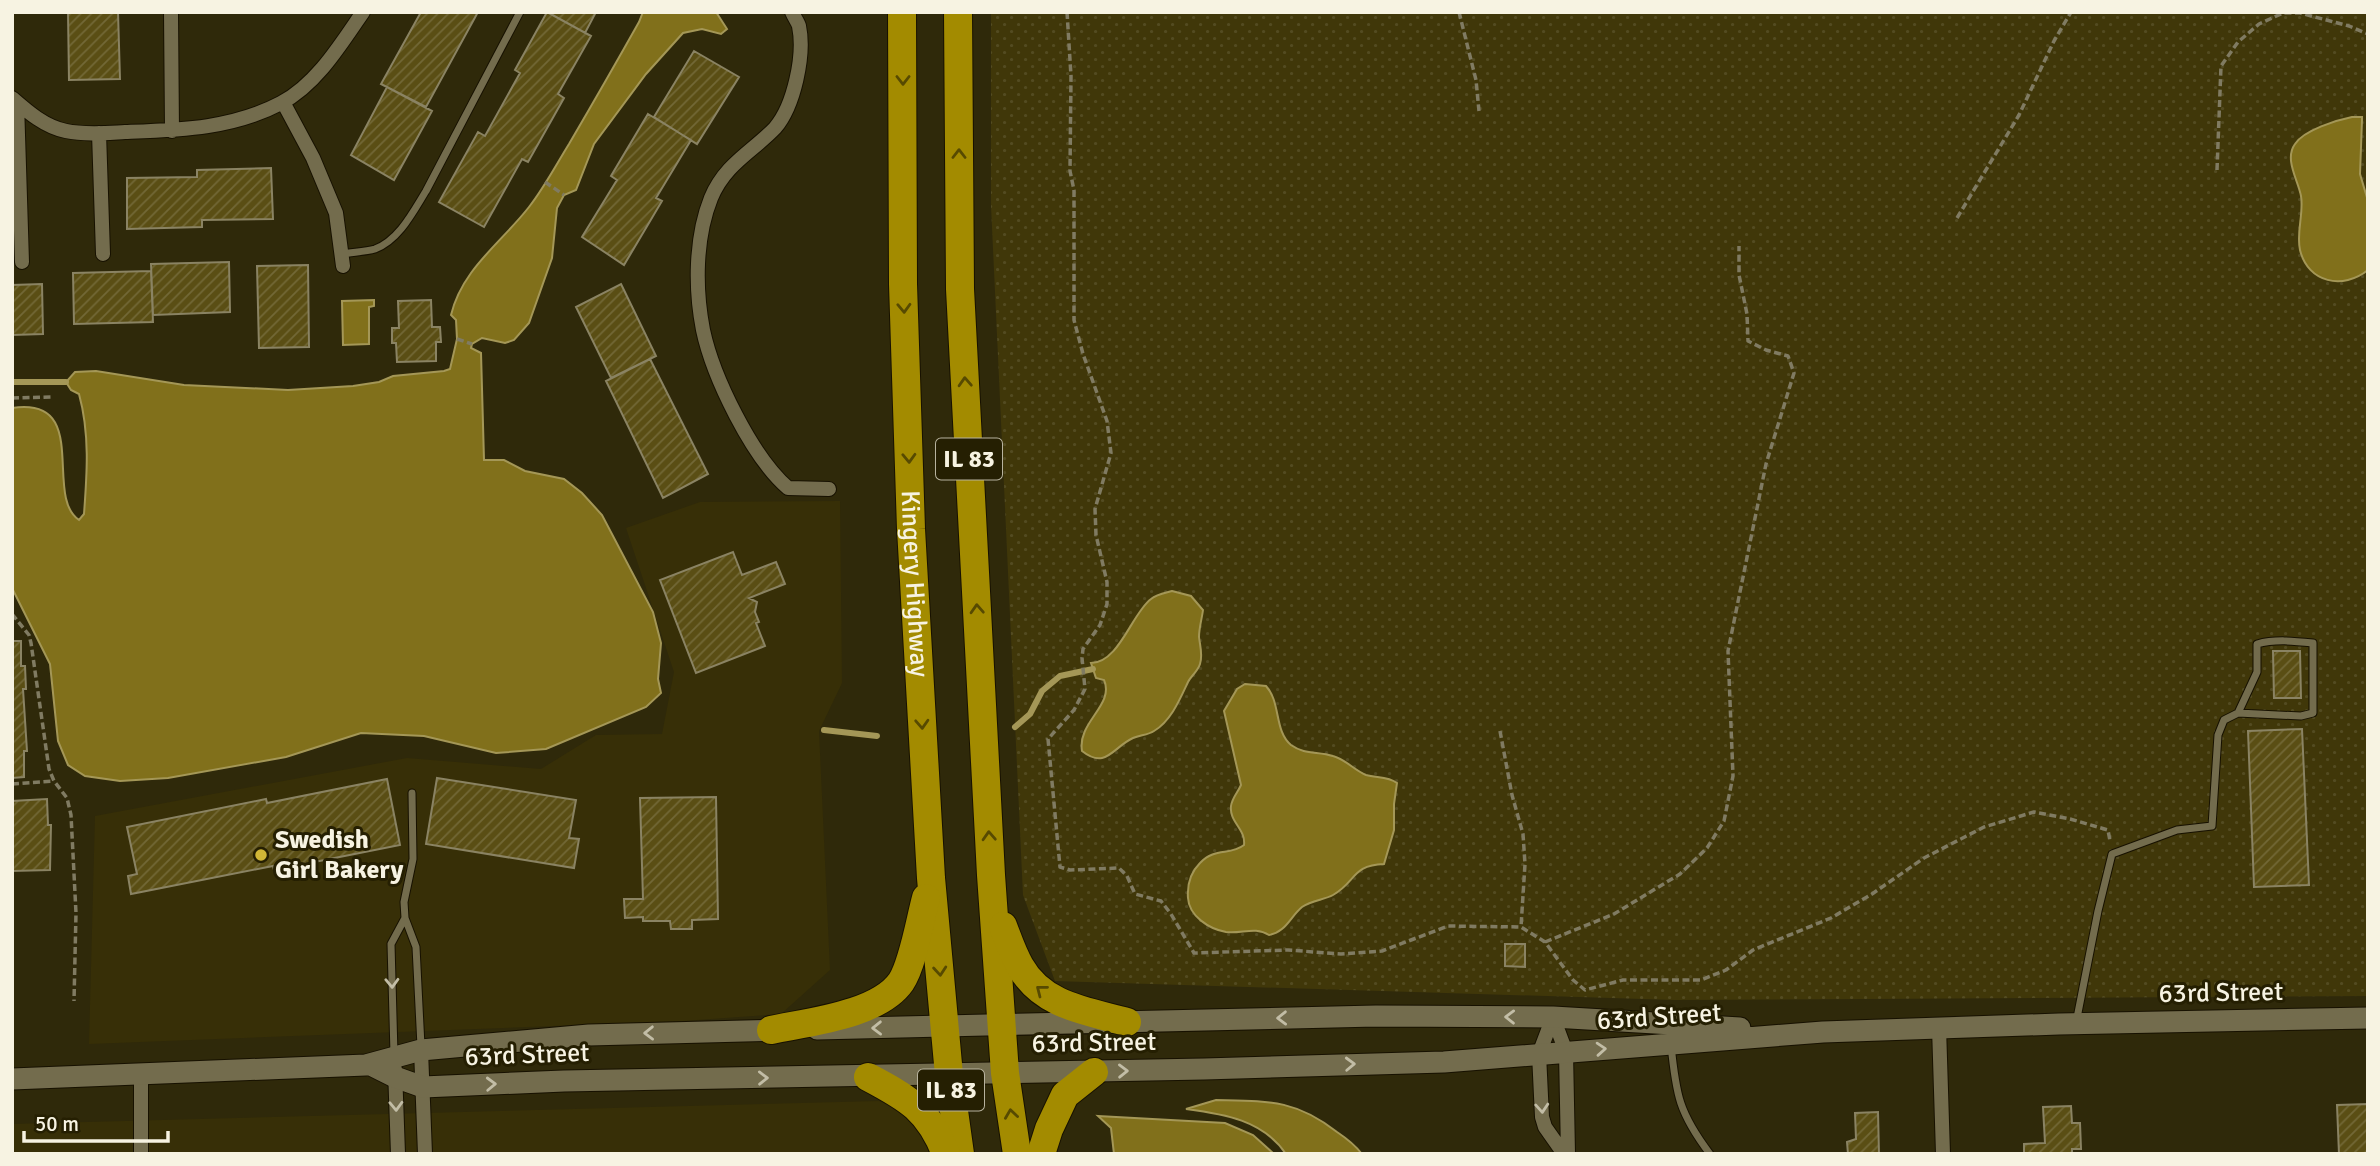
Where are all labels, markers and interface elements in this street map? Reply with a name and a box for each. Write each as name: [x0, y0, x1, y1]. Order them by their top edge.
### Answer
one-way arrow: [895, 76, 911, 86]
one-way arrow: [951, 149, 967, 159]
one-way arrow: [897, 303, 912, 314]
one-way arrow: [958, 376, 973, 387]
road number: IL 83: [936, 438, 1002, 480]
one-way arrow: [901, 454, 917, 464]
street label: Kingery Highway: [894, 490, 935, 678]
one-way arrow: [970, 603, 985, 614]
one-way arrow: [915, 719, 930, 730]
place label: Swedish Girl Bakery: [275, 824, 404, 886]
one-way arrow: [982, 830, 997, 841]
marker: Swedish Girl Bakery: [253, 847, 269, 863]
one-way arrow: [932, 965, 947, 977]
street label: 63rd Street: [2158, 976, 2284, 1010]
one-way arrow: [384, 978, 400, 989]
one-way arrow: [1037, 986, 1049, 998]
street label: 63rd Street: [1596, 997, 1722, 1037]
one-way arrow: [1504, 1009, 1514, 1025]
one-way arrow: [1276, 1010, 1287, 1026]
one-way arrow: [871, 1020, 881, 1036]
one-way arrow: [643, 1026, 654, 1041]
street label: 63rd Street: [1031, 1026, 1157, 1060]
street label: 63rd Street: [464, 1037, 590, 1073]
one-way arrow: [1596, 1042, 1607, 1057]
one-way arrow: [1345, 1057, 1356, 1072]
one-way arrow: [1118, 1063, 1128, 1079]
road number: IL 83: [918, 1070, 984, 1110]
one-way arrow: [758, 1071, 769, 1086]
one-way arrow: [486, 1076, 497, 1091]
scale bar: [24, 1100, 168, 1144]
one-way arrow: [388, 1100, 403, 1111]
one-way arrow: [1534, 1103, 1549, 1114]
one-way arrow: [1004, 1108, 1019, 1119]
text: 50 m: [35, 1111, 79, 1137]

